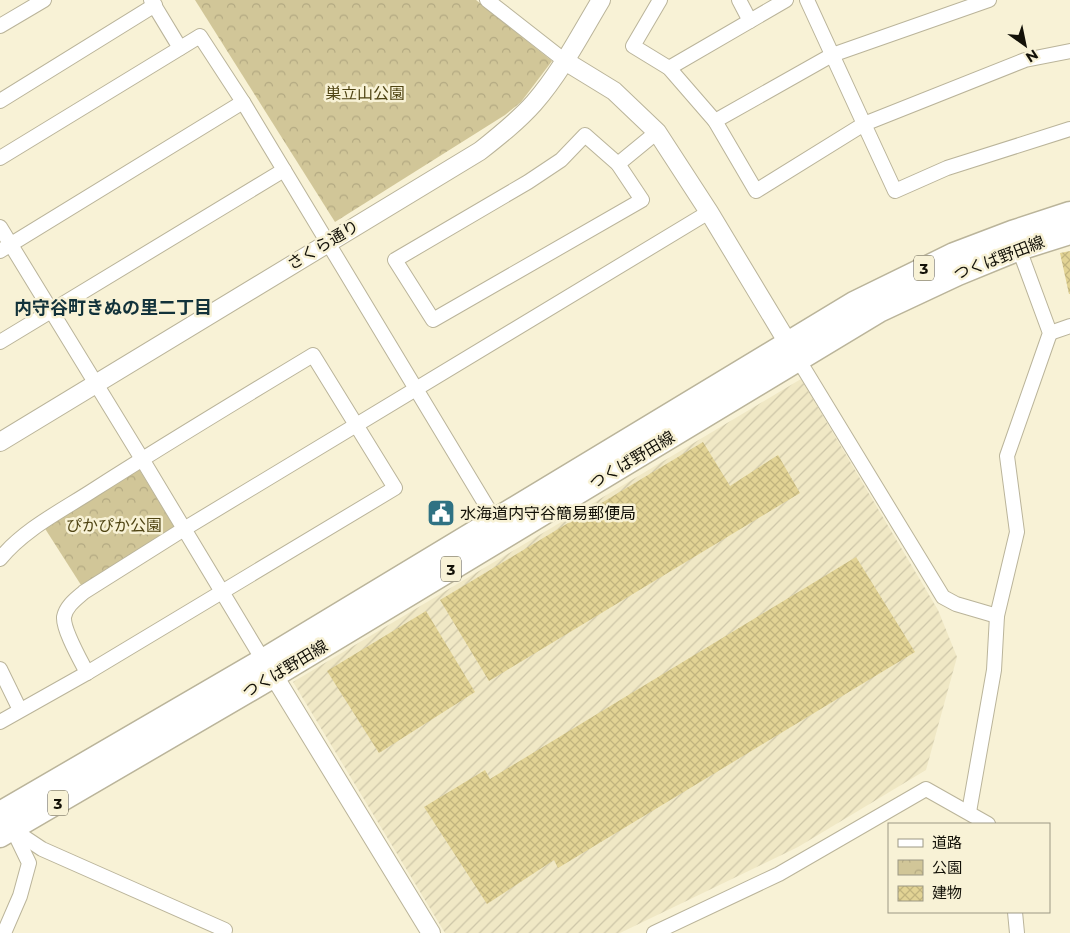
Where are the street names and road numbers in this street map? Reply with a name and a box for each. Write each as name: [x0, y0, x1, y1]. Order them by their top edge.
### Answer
street label: さくら通り: [284, 216, 362, 274]
street label: つくば野田線: [951, 232, 1047, 284]
road number: 3: [914, 256, 934, 280]
street label: つくば野田線: [586, 427, 678, 493]
road number: 3: [441, 556, 461, 582]
street label: つくば野田線: [239, 636, 331, 702]
road number: 3: [48, 790, 68, 816]

